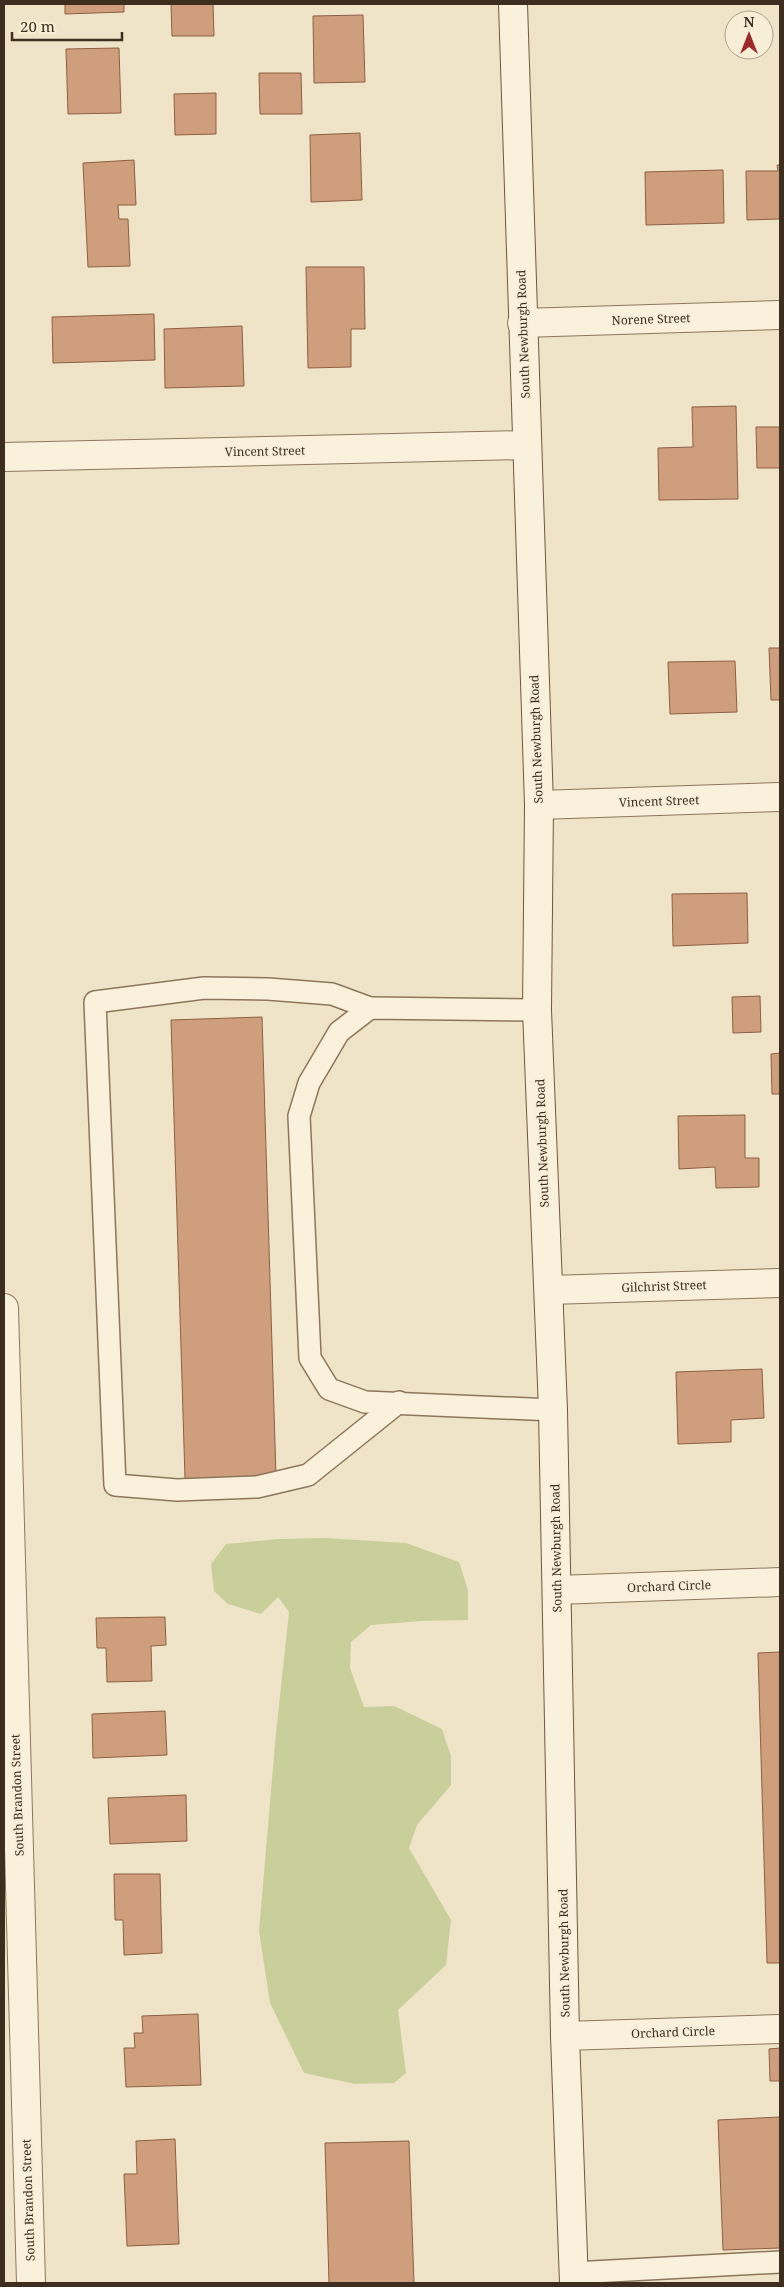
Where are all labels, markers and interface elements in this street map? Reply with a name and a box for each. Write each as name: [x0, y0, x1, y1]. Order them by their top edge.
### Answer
scale bar: [12, 10, 122, 42]
north arrow: [724, 10, 774, 60]
text: N: [743, 12, 755, 31]
text: 20 m: [20, 16, 55, 36]
street label: South Newburgh Road: [512, 269, 534, 399]
street label: Norene Street: [611, 309, 691, 329]
street label: Vincent Street: [225, 442, 305, 460]
street label: South Newburgh Road: [525, 674, 547, 804]
street label: Vincent Street: [618, 791, 700, 811]
street label: South Newburgh Road: [531, 1078, 553, 1208]
street label: Gilchrist Street: [621, 1276, 707, 1296]
street label: South Newburgh Road: [546, 1483, 566, 1612]
street label: Orchard Circle: [627, 1576, 711, 1596]
street label: South Brandon Street: [6, 1734, 28, 1856]
street label: South Newburgh Road: [554, 1888, 574, 2017]
street label: Orchard Circle: [631, 2022, 715, 2042]
street label: South Brandon Street: [17, 2139, 39, 2261]

